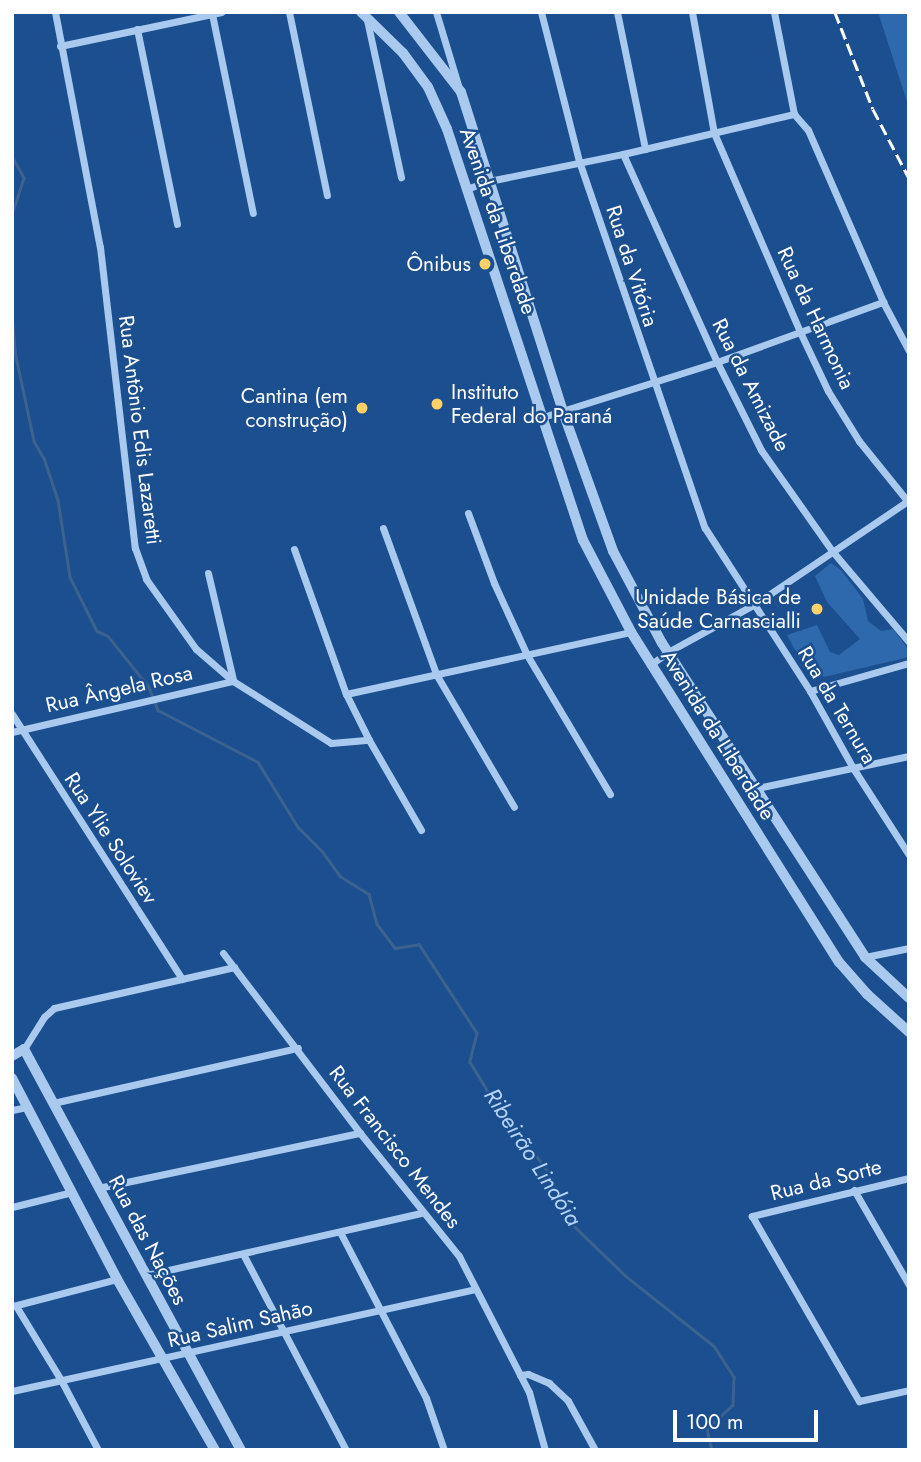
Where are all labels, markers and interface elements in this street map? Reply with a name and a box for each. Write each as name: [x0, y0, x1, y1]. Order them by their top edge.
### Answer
street label: Avenida da Liberdade: [454, 124, 542, 318]
street label: Rua da Vitória: [601, 202, 663, 330]
street label: Rua da Harmonia: [772, 243, 860, 393]
place label: Ônibus: [406, 251, 471, 277]
marker: Ônibus: [477, 256, 493, 272]
street label: Rua Antônio Edis Lazaretti: [113, 314, 167, 546]
street label: Rua da Amizade: [707, 314, 795, 456]
place label: Instituto Federal do Paraná: [451, 379, 612, 429]
place label: Cantina (em construção): [241, 383, 348, 433]
marker: Instituto Federal do Paraná: [429, 396, 445, 412]
marker: Cantina (em construção): [354, 400, 370, 416]
place label: Unidade Básica de Saúde Carnascialli: [635, 584, 801, 634]
marker: Unidade Básica de Saúde Carnascialli: [807, 599, 827, 619]
street label: Rua da Ternura: [792, 642, 882, 768]
street label: Avenida da Liberdade: [656, 645, 780, 825]
street label: Rua Ângela Rosa: [43, 660, 195, 718]
street label: Rua Ylie Soloviev: [59, 767, 163, 909]
street label: Rua Francisco Mendes: [324, 1061, 466, 1233]
water label: Ribeirão Lindóia: [478, 1083, 588, 1231]
street label: Rua da Sorte: [768, 1154, 884, 1206]
street label: Rua das Nações: [103, 1171, 193, 1309]
street label: Rua Salim Sahão: [165, 1295, 315, 1353]
scale bar: [676, 1396, 821, 1440]
text: 100 m: [686, 1407, 743, 1437]

